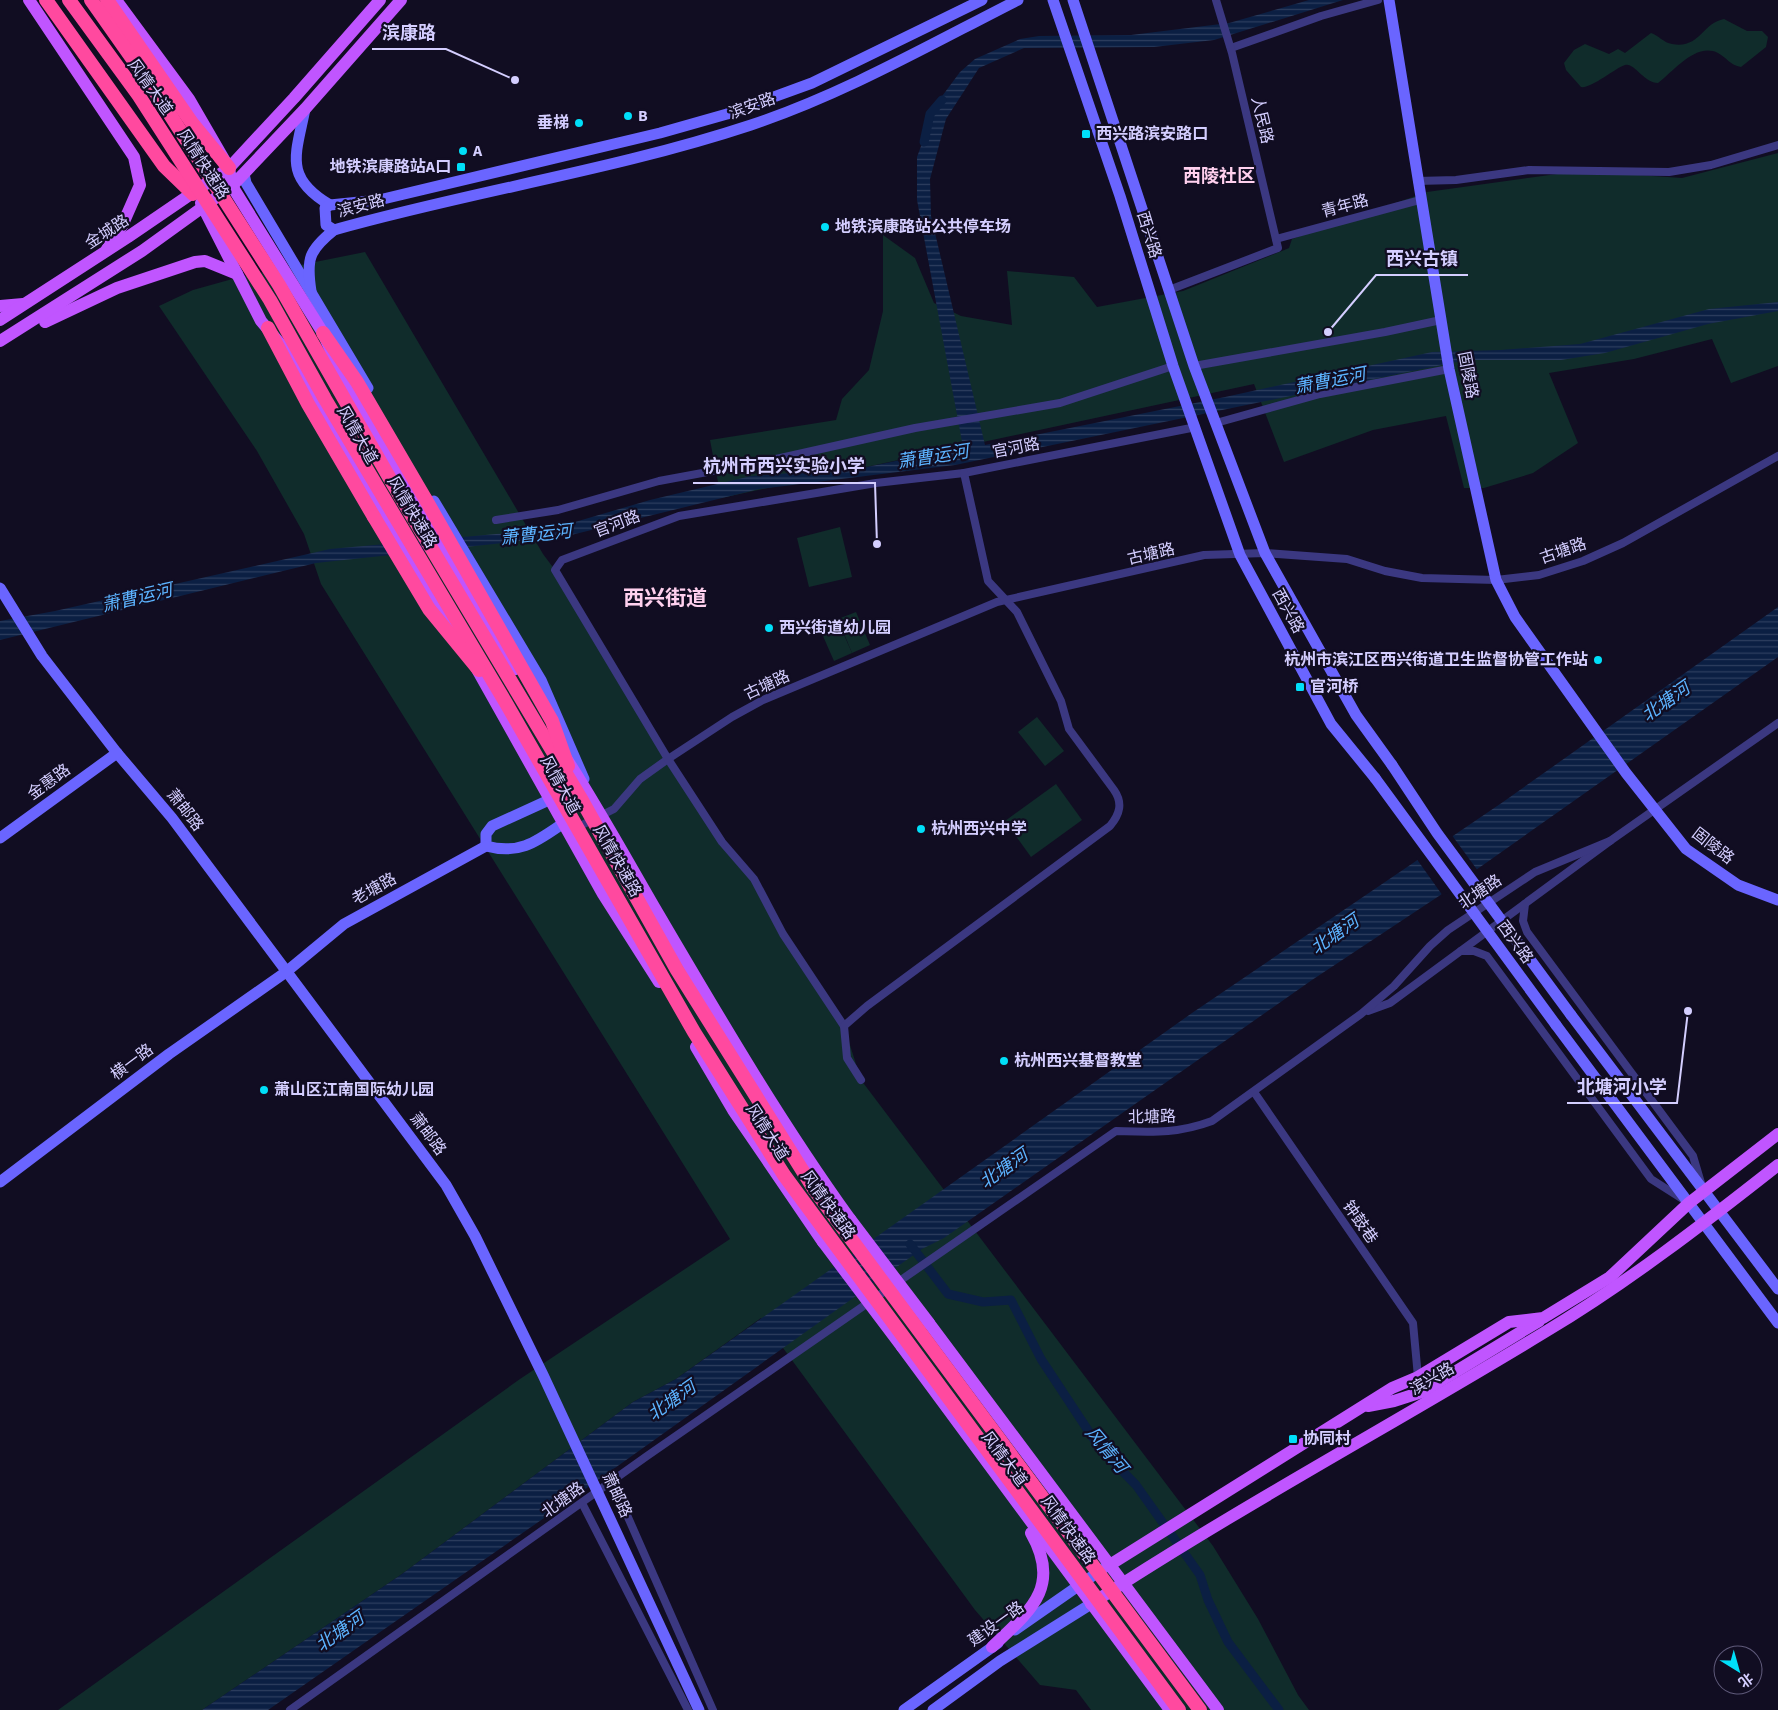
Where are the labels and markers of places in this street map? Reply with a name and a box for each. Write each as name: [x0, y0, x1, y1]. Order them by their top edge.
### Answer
callout: 滨康路: [372, 16, 446, 49]
place label: B: [638, 105, 648, 127]
marker: B: [622, 110, 634, 122]
place label: 垂梯: [537, 112, 569, 134]
marker: 垂梯: [573, 117, 585, 129]
place label: 西兴路滨安路口: [1096, 123, 1208, 145]
marker: 西兴路滨安路口: [1080, 128, 1092, 140]
place label: A: [472, 140, 483, 162]
marker: A: [457, 145, 469, 157]
place label: 地铁滨康路站A口: [330, 156, 451, 178]
marker: 地铁滨康路站A口: [455, 161, 467, 173]
place label: 地铁滨康路站公共停车场: [835, 216, 1011, 238]
marker: 地铁滨康路站公共停车场: [819, 221, 831, 233]
callout: 西兴古镇: [1376, 242, 1468, 275]
callout: 杭州市西兴实验小学: [693, 450, 875, 483]
place label: 西兴街道幼儿园: [779, 617, 891, 639]
marker: 西兴街道幼儿园: [763, 622, 775, 634]
place label: 杭州市滨江区西兴街道卫生监督协管工作站: [1284, 649, 1588, 671]
marker: 杭州市滨江区西兴街道卫生监督协管工作站: [1592, 654, 1604, 666]
place label: 官河桥: [1310, 676, 1359, 698]
marker: 官河桥: [1294, 681, 1306, 693]
place label: 杭州西兴中学: [931, 818, 1027, 840]
marker: 杭州西兴中学: [915, 823, 927, 835]
place label: 杭州西兴基督教堂: [1014, 1050, 1142, 1072]
marker: 杭州西兴基督教堂: [998, 1055, 1010, 1067]
callout: 北塘河小学: [1567, 1070, 1677, 1103]
place label: 萧山区江南国际幼儿园: [274, 1079, 434, 1101]
marker: 萧山区江南国际幼儿园: [258, 1084, 270, 1096]
place label: 协同村: [1303, 1428, 1351, 1450]
marker: 协同村: [1287, 1433, 1299, 1445]

